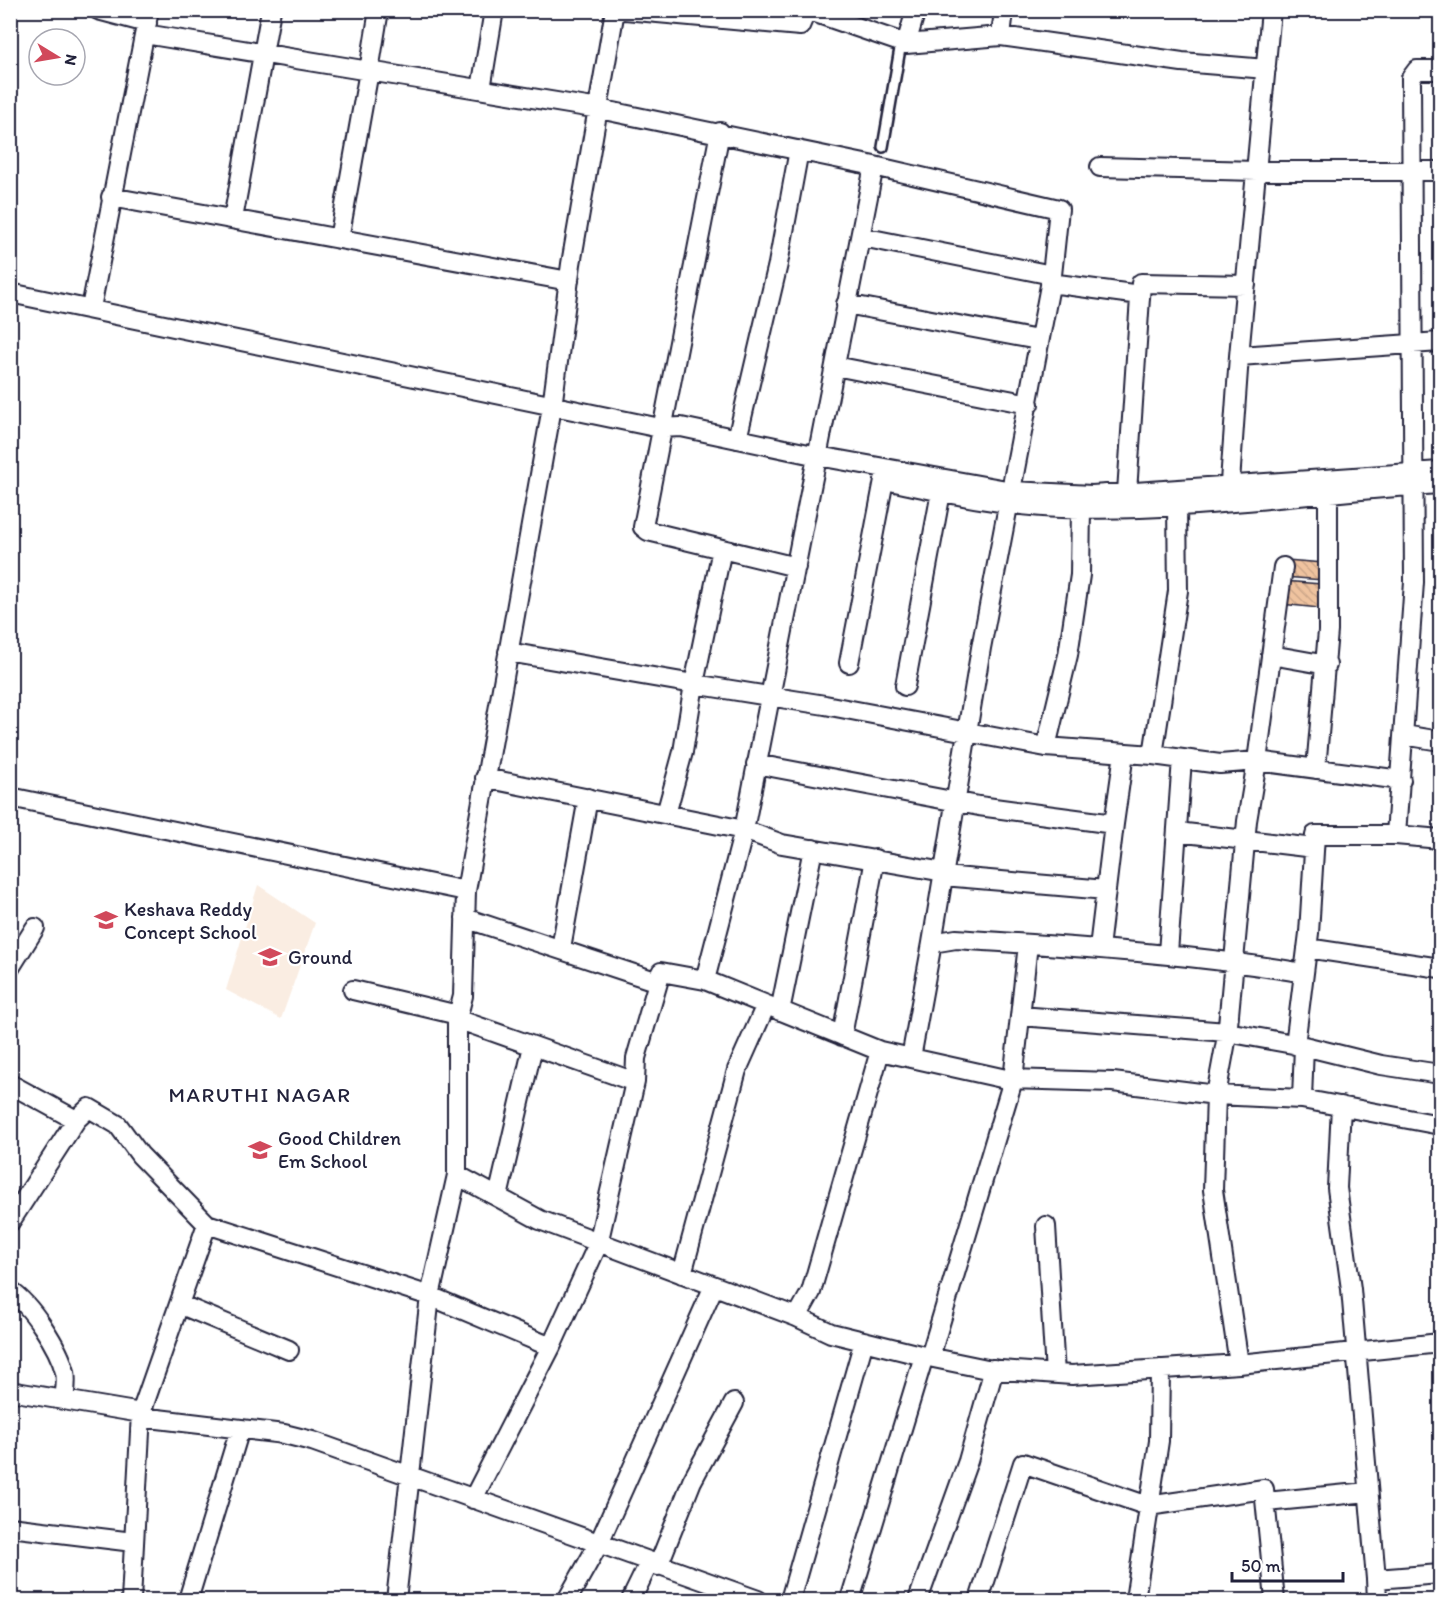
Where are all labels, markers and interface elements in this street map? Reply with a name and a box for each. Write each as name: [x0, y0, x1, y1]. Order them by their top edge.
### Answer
north arrow: [27, 27, 87, 87]
text: N: [61, 53, 82, 67]
place label: Keshava Reddy Concept School: [124, 897, 257, 944]
school or university icon: Keshava Reddy Concept School: [93, 907, 119, 933]
school or university icon: Ground: [257, 944, 283, 970]
place label: Ground: [288, 945, 353, 969]
district label: MARUTHI NAGAR: [169, 1082, 351, 1107]
place label: Good Children Em School: [278, 1126, 401, 1173]
school or university icon: Good Children Em School: [247, 1137, 273, 1163]
scale bar: [1232, 1545, 1343, 1583]
text: 50 m: [1241, 1555, 1281, 1577]

